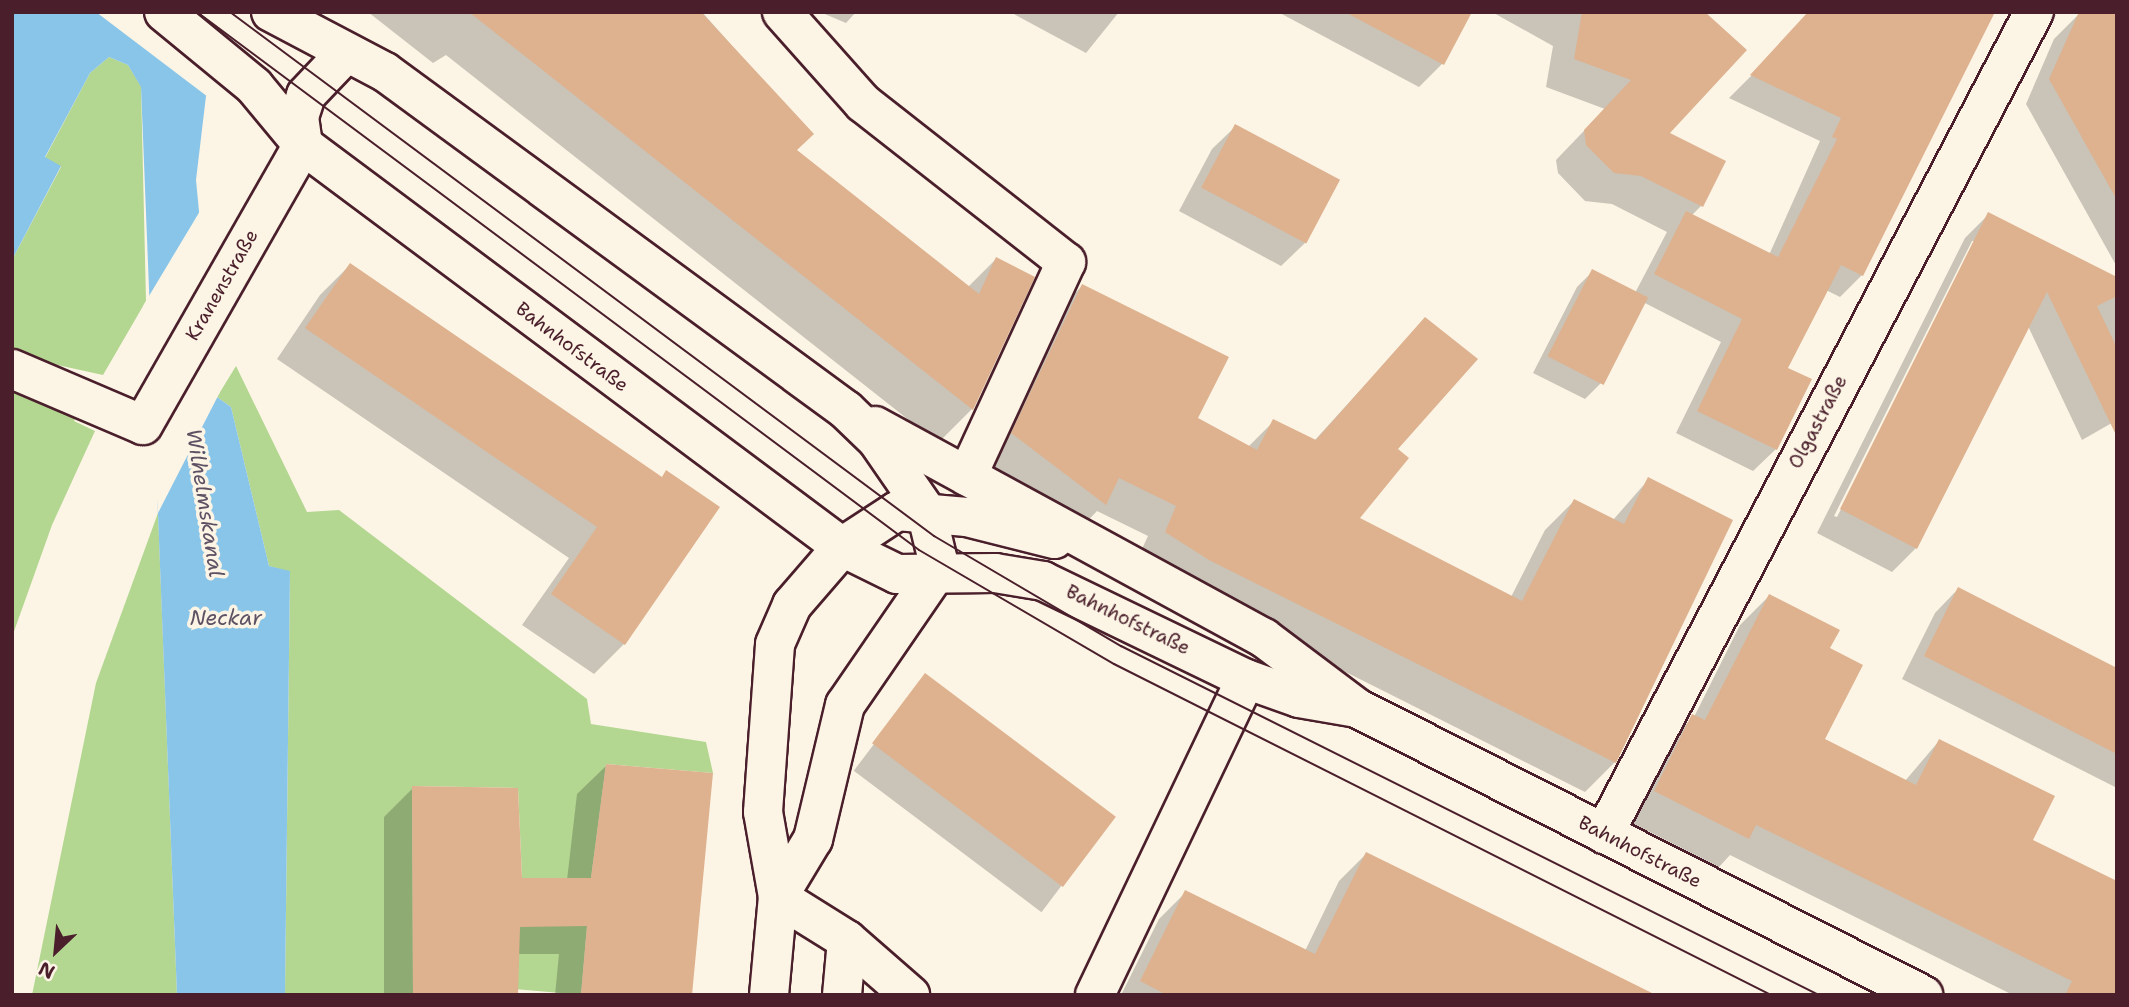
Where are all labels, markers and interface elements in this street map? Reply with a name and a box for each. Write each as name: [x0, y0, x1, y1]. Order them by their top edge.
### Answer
street label: Kranenstraße: [181, 225, 263, 345]
street label: Bahnhofstraße: [511, 297, 633, 397]
street label: Olgastraße: [1784, 371, 1852, 473]
water label: Wilhelmskanal: [181, 427, 229, 579]
street label: Bahnhofstraße: [1062, 580, 1194, 660]
water label: Neckar: [190, 605, 262, 631]
street label: Bahnhofstraße: [1575, 811, 1705, 893]
north arrow: [21, 916, 91, 986]
text: N: [34, 956, 59, 985]

